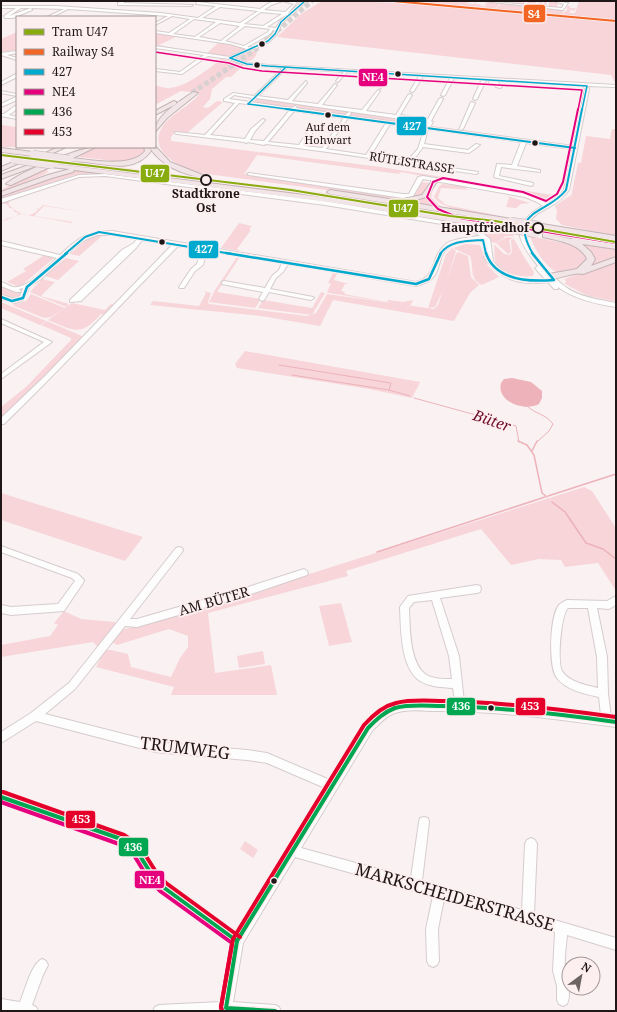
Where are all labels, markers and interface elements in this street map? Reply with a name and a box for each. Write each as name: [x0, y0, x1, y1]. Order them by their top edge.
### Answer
line badge: S4: [523, 4, 546, 23]
text: S4: [528, 6, 540, 21]
legend: [16, 16, 156, 148]
text: Tram U47: [52, 23, 108, 40]
unlabelled marker: [257, 39, 267, 49]
text: Railway S4: [52, 43, 114, 60]
unlabelled marker: [252, 60, 262, 70]
text: 427: [52, 63, 72, 80]
line badge: NE4: [358, 68, 388, 87]
text: NE4: [362, 69, 384, 84]
unlabelled marker: [393, 69, 403, 79]
text: NE4: [52, 83, 76, 100]
text: 436: [52, 103, 72, 120]
marker: Auf dem Hohwart: [323, 110, 333, 120]
line badge: 427: [396, 116, 427, 136]
text: 427: [403, 118, 421, 133]
place label: Auf dem Hohwart: [305, 119, 352, 147]
text: 453: [52, 123, 72, 140]
unlabelled marker: [530, 138, 540, 148]
street label: RÜTLISTRASSE: [368, 147, 456, 178]
line badge: U47: [140, 164, 170, 183]
text: U47: [145, 165, 165, 180]
marker: Stadtkrone Ost: [200, 174, 212, 186]
place label: Stadtkrone Ost: [172, 185, 240, 216]
line badge: U47: [388, 199, 419, 218]
text: U47: [393, 200, 413, 215]
place label: Hauptfriedhof: [441, 219, 530, 236]
marker: Hauptfriedhof: [532, 222, 544, 234]
unlabelled marker: [157, 237, 167, 247]
line badge: 427: [188, 240, 219, 259]
text: 427: [195, 241, 213, 256]
water label: Büter: [470, 404, 515, 436]
street label: AM BÜTER: [176, 581, 252, 620]
line badge: 436: [446, 697, 476, 716]
line badge: 453: [515, 697, 546, 716]
text: 436: [452, 698, 470, 713]
text: 453: [521, 698, 539, 713]
unlabelled marker: [486, 703, 496, 713]
street label: TRUMWEG: [139, 731, 231, 764]
line badge: 453: [65, 810, 96, 829]
text: 453: [72, 811, 90, 826]
line badge: 436: [118, 837, 149, 857]
text: 436: [124, 839, 142, 854]
street label: MARKSCHEIDERSTRASSE: [353, 857, 558, 936]
line badge: NE4: [134, 870, 165, 889]
text: NE4: [139, 872, 161, 887]
unlabelled marker: [269, 876, 279, 886]
north arrow: [561, 956, 601, 996]
text: N: [579, 958, 594, 976]

